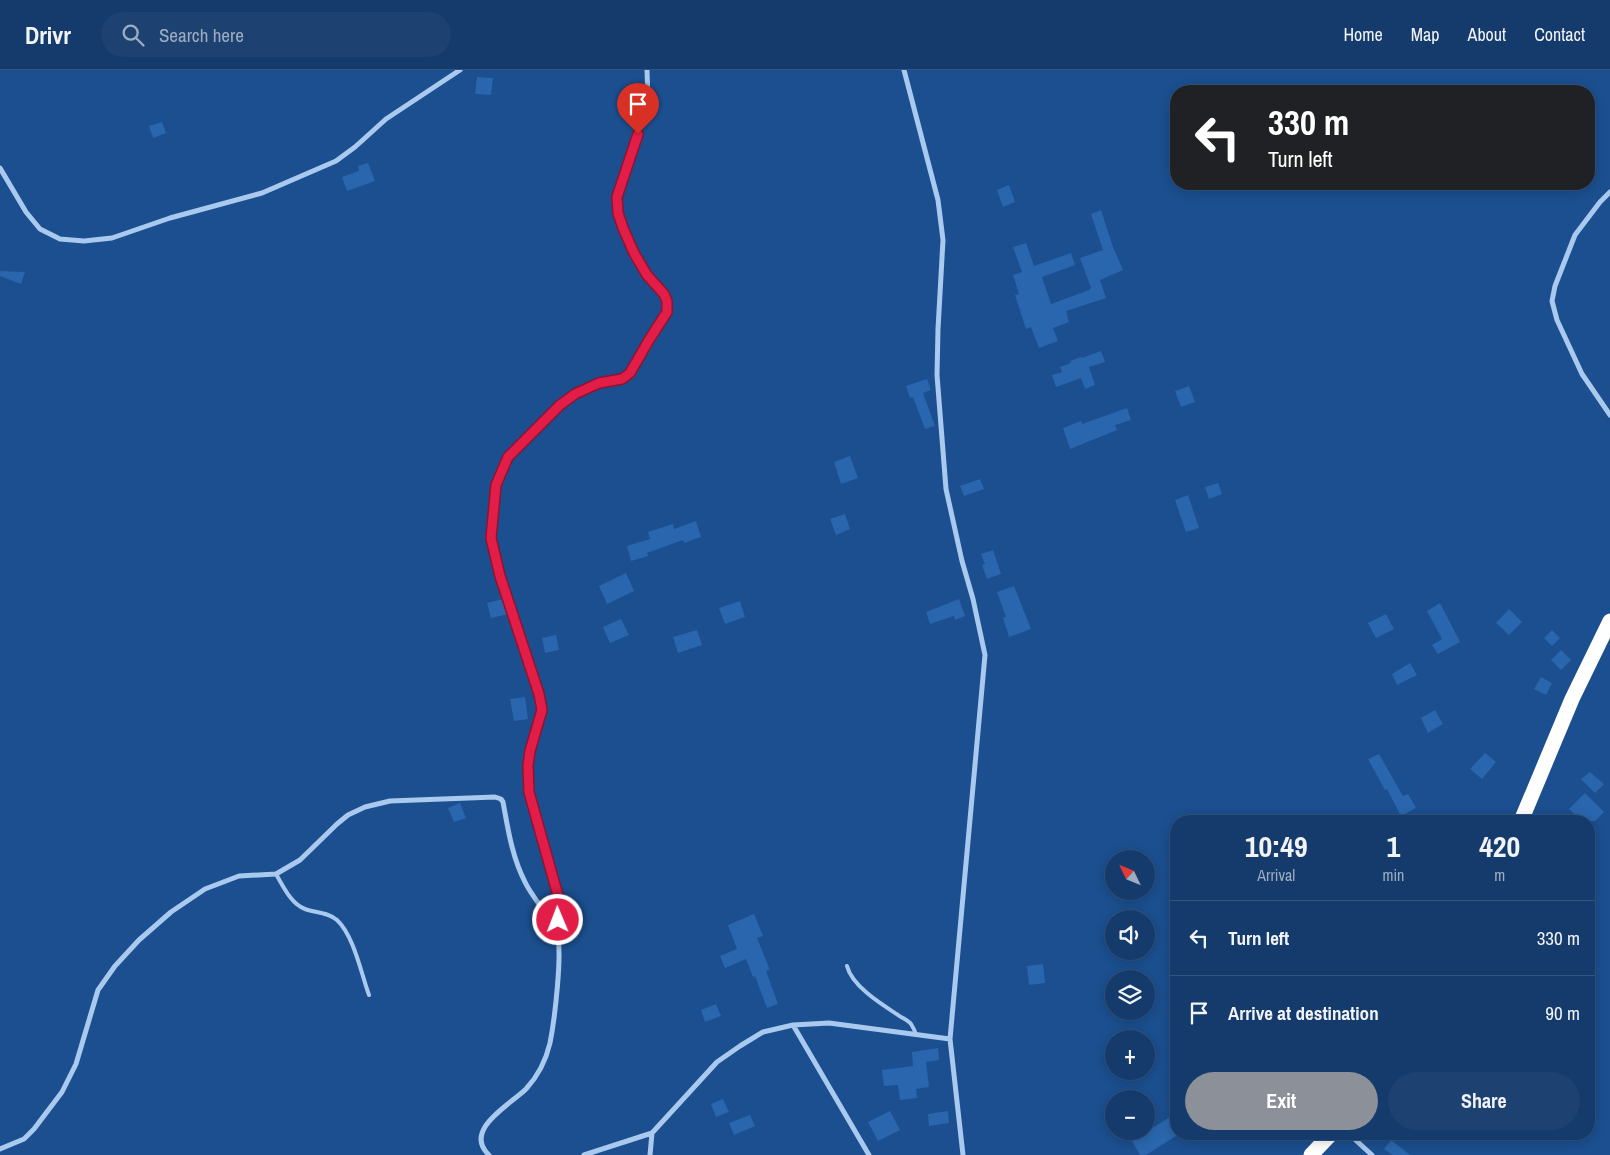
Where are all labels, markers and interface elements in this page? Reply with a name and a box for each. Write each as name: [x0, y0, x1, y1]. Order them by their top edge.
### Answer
search box: [101, 12, 451, 57]
text: Drivr: [25, 19, 71, 51]
icon: search: [119, 21, 147, 49]
text: Search here: [159, 22, 244, 48]
text: Home: [1343, 22, 1383, 47]
text: Map: [1411, 22, 1440, 47]
text: About: [1468, 22, 1506, 47]
text: Contact: [1534, 22, 1585, 47]
pin: [617, 83, 659, 134]
icon: arrive: [624, 90, 652, 118]
text: 330 m: [1268, 99, 1349, 146]
icon: left: [1185, 105, 1250, 170]
text: Turn left: [1268, 144, 1333, 174]
text: 10:49: [1245, 826, 1308, 866]
text: 1: [1387, 826, 1400, 866]
text: 420: [1479, 826, 1520, 866]
north arrow: [1105, 850, 1155, 900]
map controls: [1105, 850, 1155, 1140]
text: Arrival: [1257, 864, 1295, 886]
text: min: [1382, 864, 1404, 886]
text: m: [1494, 864, 1505, 886]
position arrow: [531, 893, 583, 945]
button: sound: [1105, 910, 1155, 960]
icon: left: [1185, 924, 1213, 952]
text: Turn left: [1228, 925, 1289, 951]
text: 330 m: [1537, 925, 1580, 951]
button: layers: [1105, 970, 1155, 1020]
icon: arrive: [1185, 999, 1213, 1027]
text: Arrive at destination: [1228, 1000, 1379, 1026]
text: 90 m: [1545, 1000, 1580, 1026]
button: +: [1105, 1030, 1155, 1080]
button: Exit: [1185, 1072, 1378, 1130]
button: Share: [1388, 1072, 1580, 1130]
button: −: [1105, 1090, 1155, 1140]

